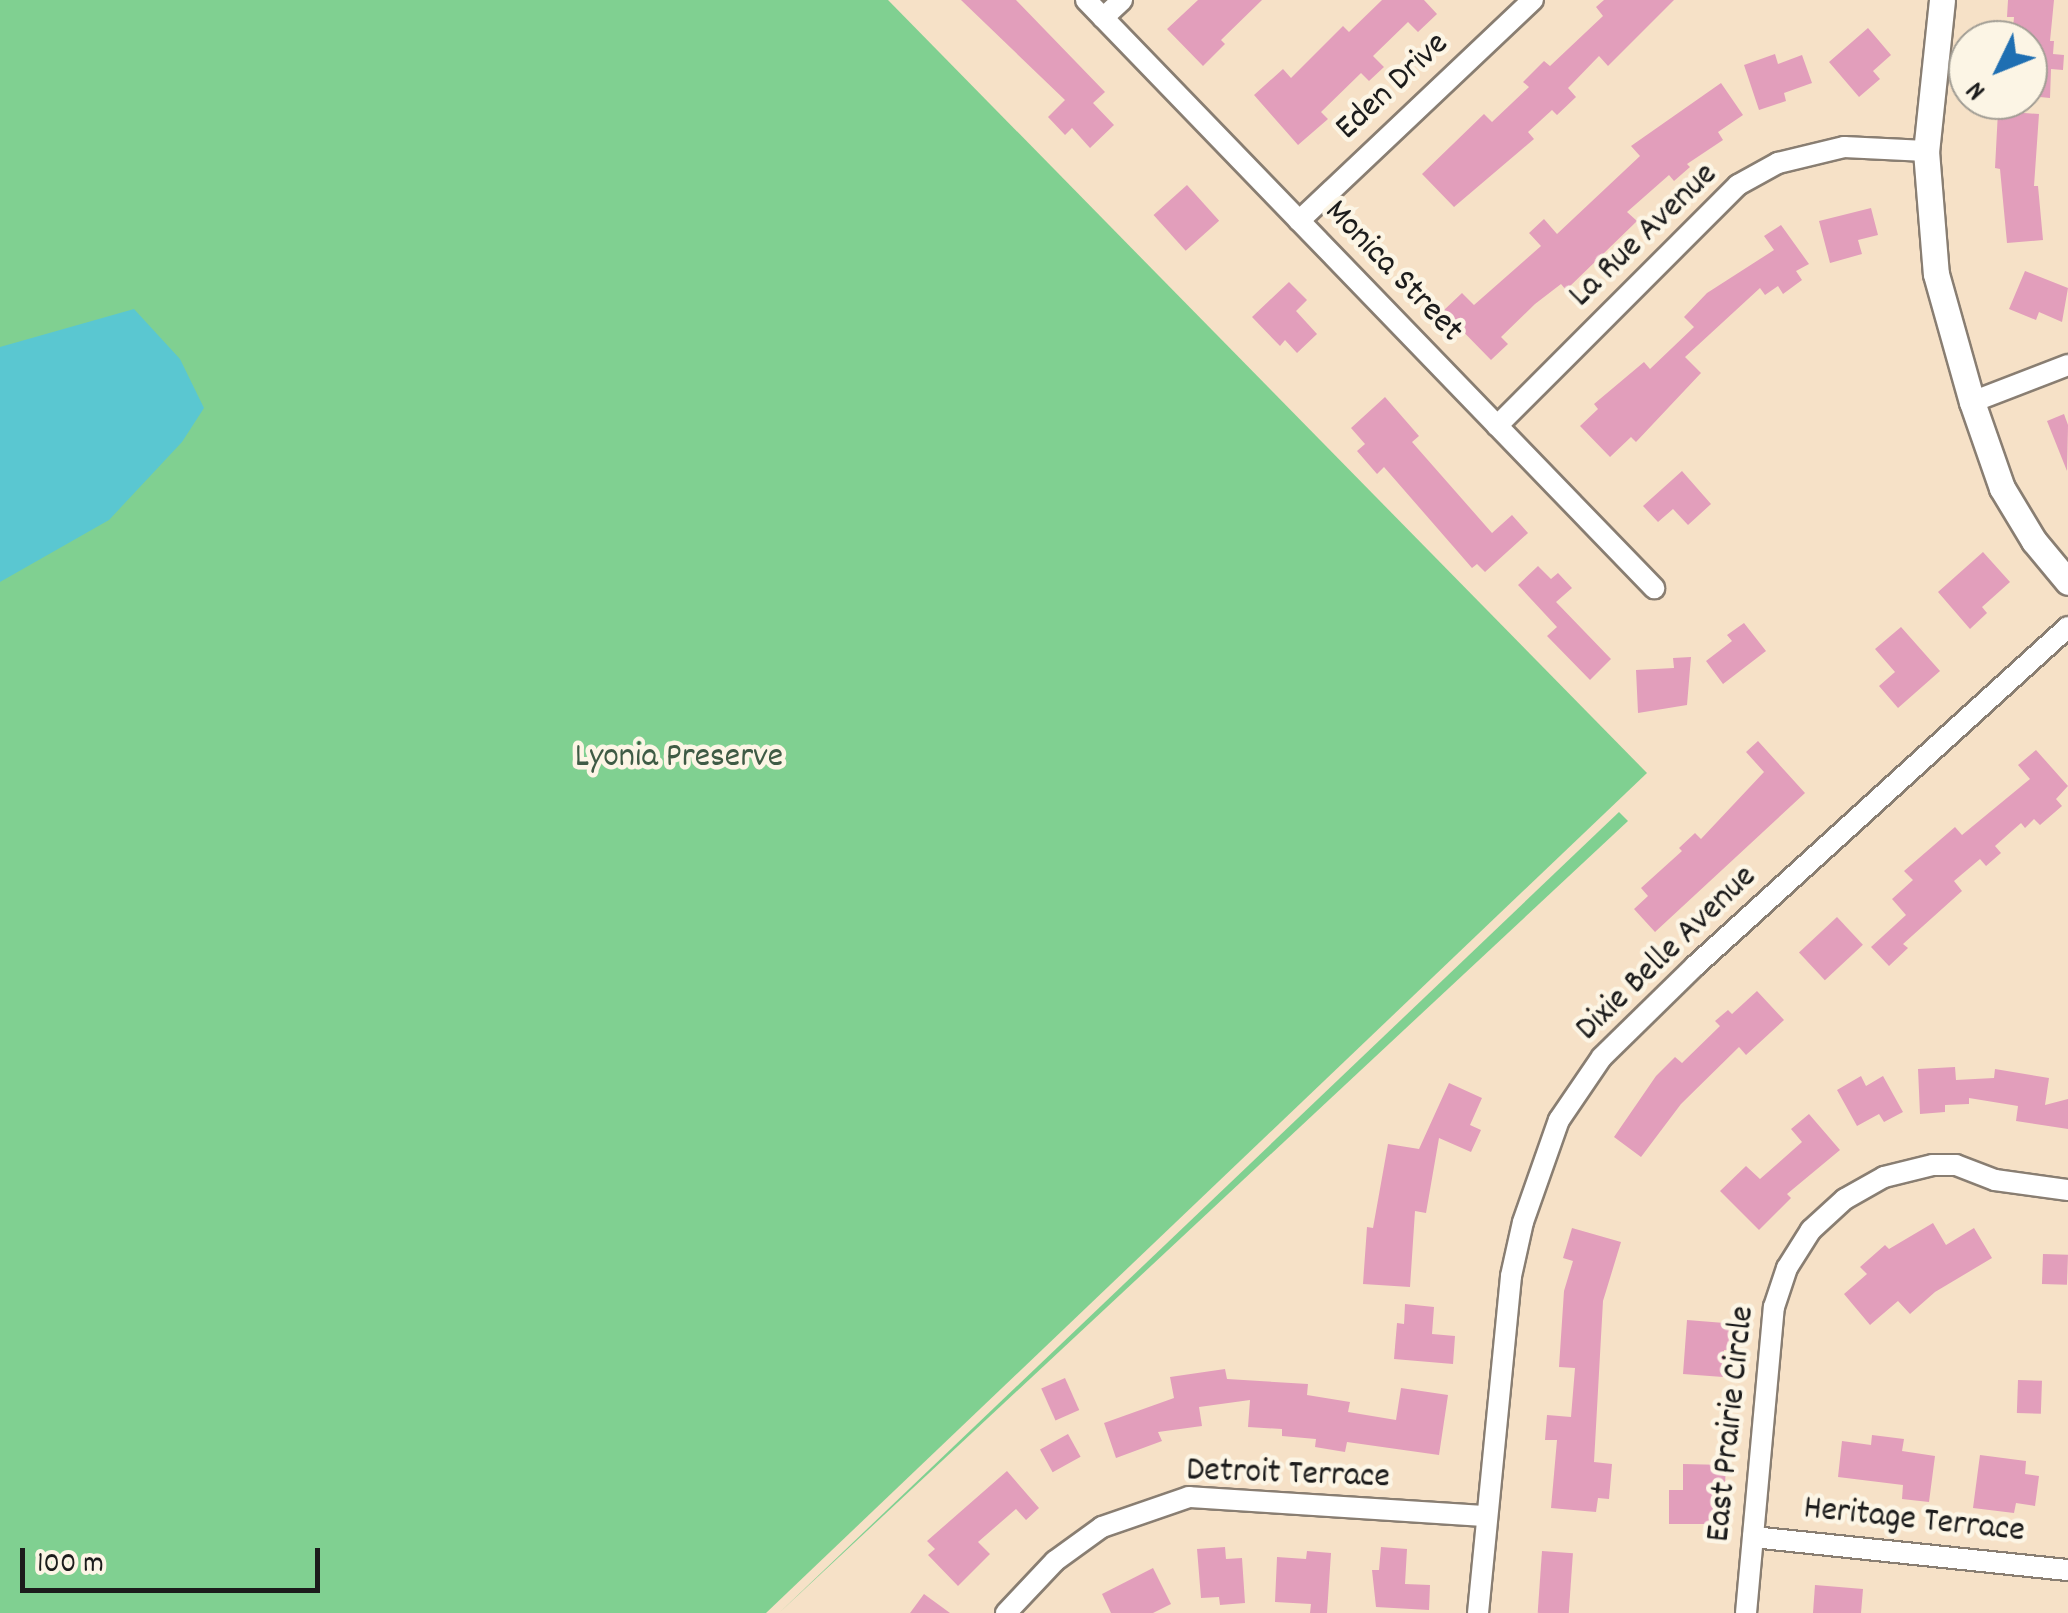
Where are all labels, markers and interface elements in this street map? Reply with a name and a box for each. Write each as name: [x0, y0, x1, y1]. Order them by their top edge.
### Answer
north arrow: [1948, 20, 2048, 120]
street label: Eden Drive: [1328, 24, 1458, 150]
text: N: [1958, 70, 1997, 108]
street label: La Rue Avenue: [1561, 155, 1727, 317]
street label: Monica Street: [1315, 192, 1471, 352]
park label: Lyonia Preserve: [575, 737, 783, 779]
street label: Dixie Belle Avenue: [1568, 857, 1766, 1051]
street label: East Prairie Circle: [1699, 1304, 1765, 1544]
street label: Detroit Terrace: [1186, 1450, 1390, 1500]
street label: Heritage Terrace: [1801, 1489, 2027, 1553]
scale bar: [25, 1528, 325, 1590]
text: 100 m: [37, 1544, 104, 1587]

